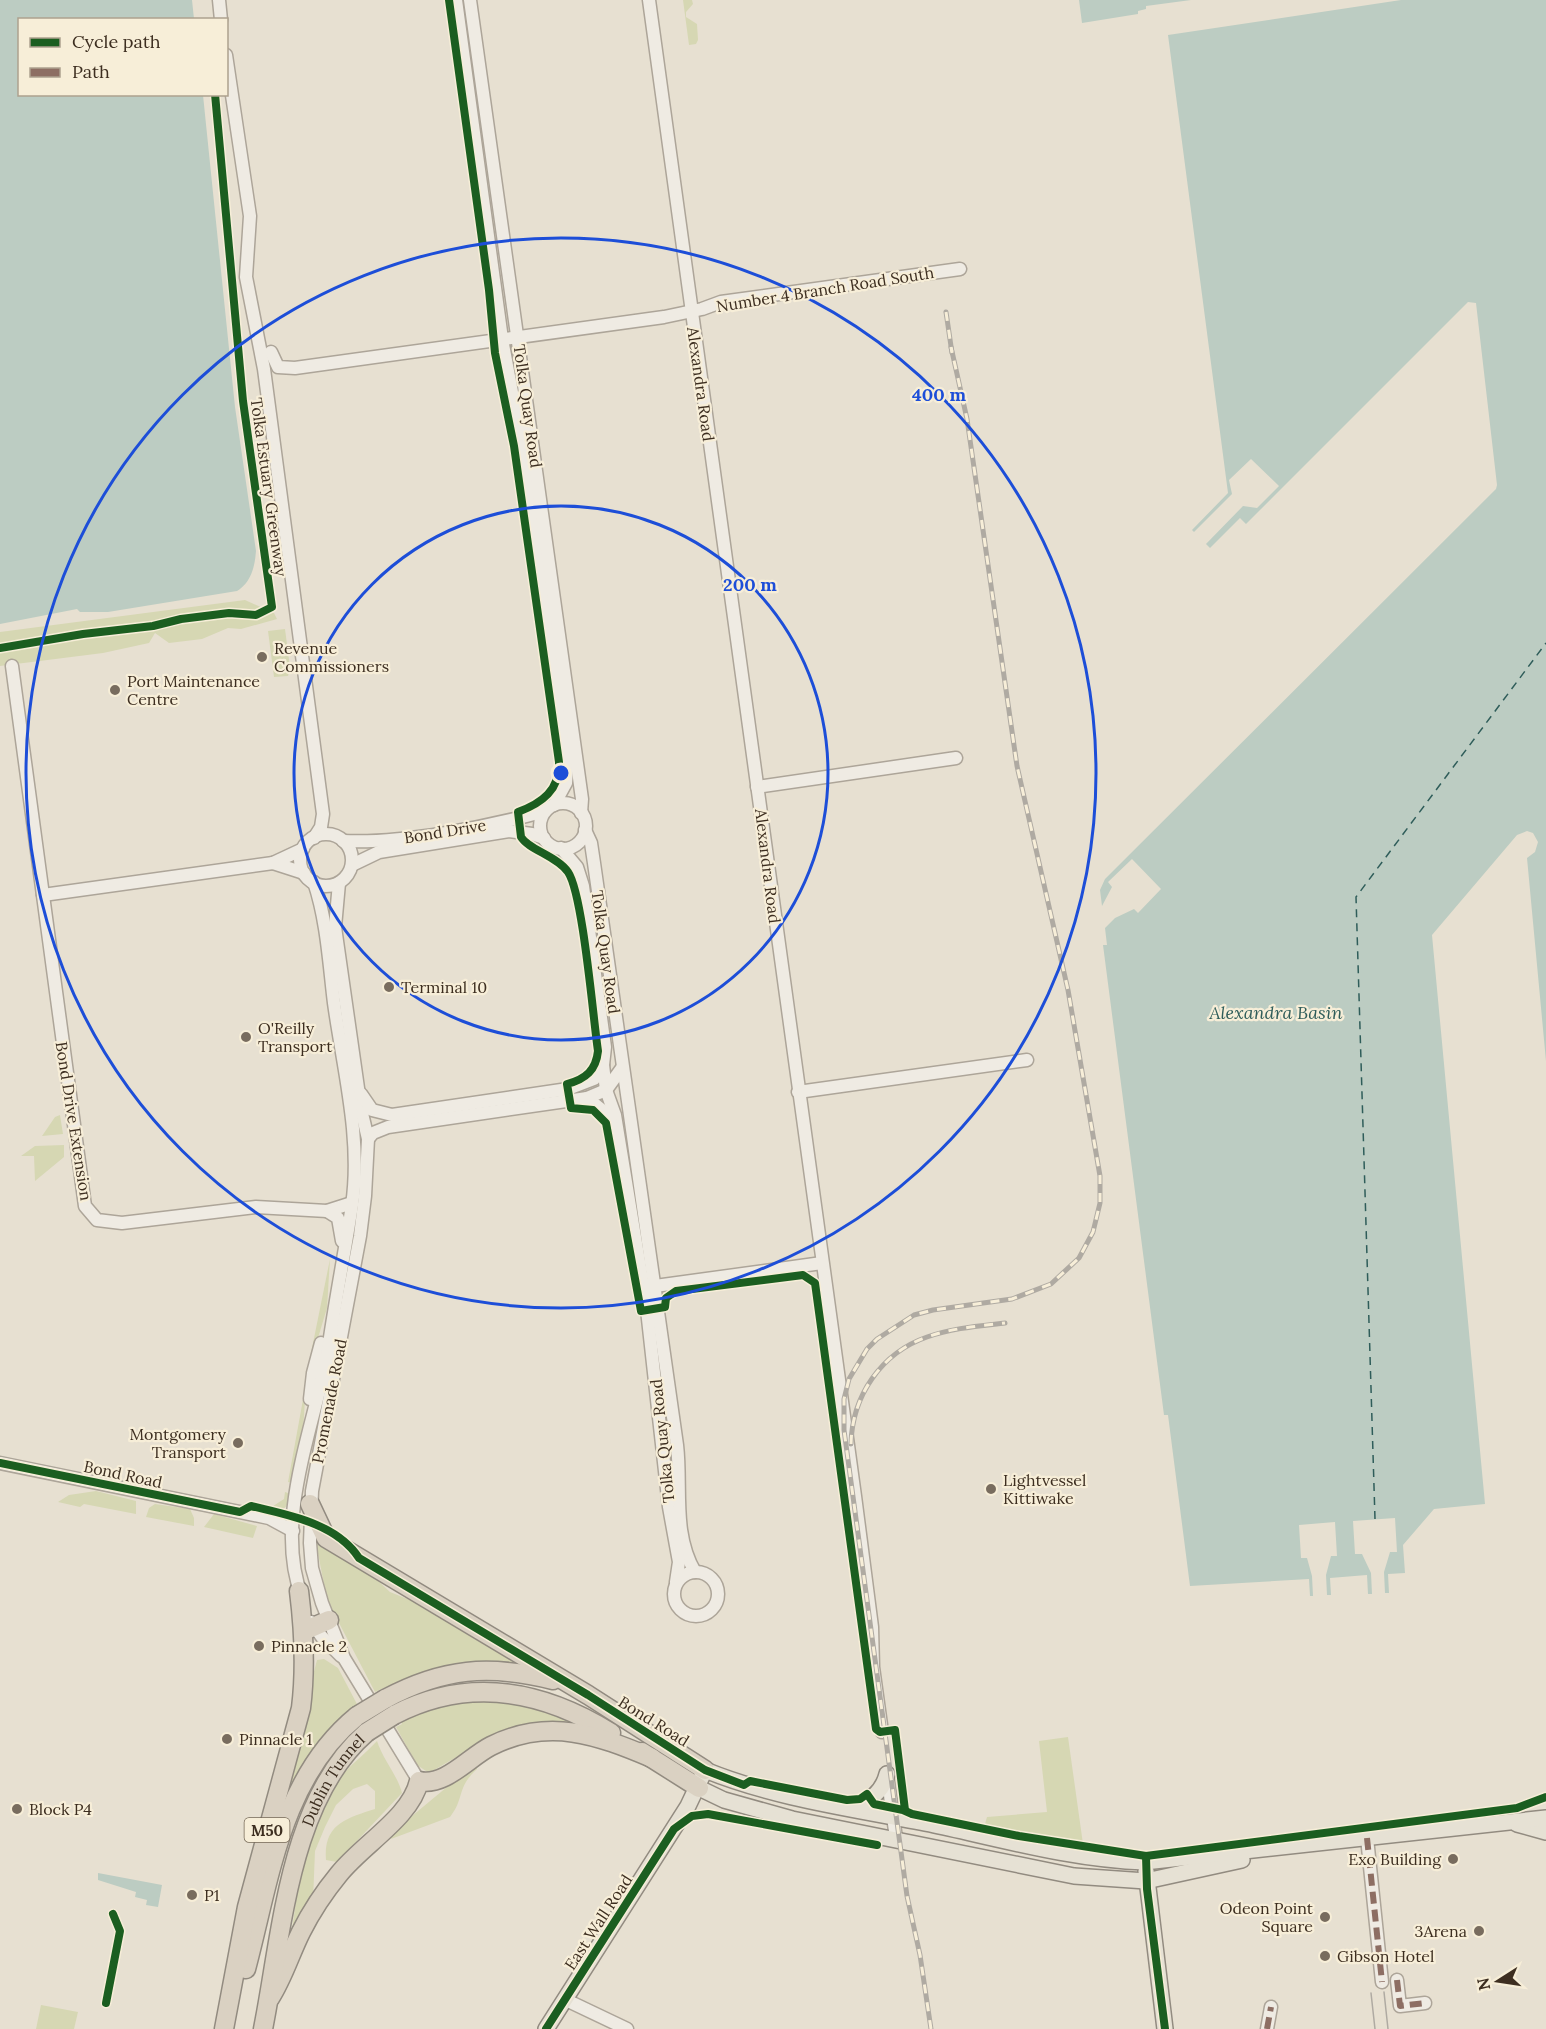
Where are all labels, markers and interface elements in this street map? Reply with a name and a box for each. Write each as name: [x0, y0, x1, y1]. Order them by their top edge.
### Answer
legend: [18, 18, 228, 96]
text: Cycle path: [72, 30, 161, 53]
text: Path: [72, 60, 110, 83]
street label: Number 4 Branch Road South: [715, 262, 936, 316]
street label: Alexandra Road: [683, 324, 719, 443]
street label: Tolka Quay Road: [509, 343, 547, 469]
text: 400 m: [912, 383, 966, 406]
street label: Tolka Estuary Greenway: [247, 396, 292, 578]
text: 200 m: [723, 573, 777, 596]
place label: Revenue Commissioners: [274, 638, 389, 676]
marker: Revenue Commissioners: [255, 650, 269, 664]
place label: Port Maintenance Centre: [127, 671, 260, 709]
marker: Port Maintenance Centre: [108, 683, 122, 697]
centre of rings: [551, 763, 571, 783]
street label: Alexandra Road: [751, 807, 785, 925]
street label: Bond Drive: [403, 815, 488, 847]
street label: Tolka Quay Road: [587, 889, 625, 1015]
place label: Terminal 10: [401, 977, 487, 997]
marker: Terminal 10: [382, 980, 396, 994]
water label: Alexandra Basin: [1208, 1001, 1343, 1024]
place label: O'Reilly Transport: [258, 1018, 333, 1056]
marker: O'Reilly Transport: [239, 1030, 253, 1044]
street label: Bond Drive Extension: [52, 1040, 97, 1202]
street label: Promenade Road: [307, 1337, 351, 1465]
street label: Tolka Quay Road: [646, 1378, 678, 1504]
place label: Montgomery Transport: [130, 1424, 227, 1462]
marker: Montgomery Transport: [231, 1436, 245, 1450]
street label: Bond Road: [82, 1456, 165, 1492]
place label: Lightvessel Kittiwake: [1003, 1470, 1086, 1508]
marker: Lightvessel Kittiwake: [984, 1482, 998, 1496]
place label: Pinnacle 2: [271, 1636, 347, 1656]
marker: Pinnacle 2: [252, 1639, 266, 1653]
street label: Bond Road: [615, 1691, 694, 1751]
place label: Pinnacle 1: [239, 1729, 313, 1749]
street label: Dublin Tunnel: [297, 1730, 369, 1829]
marker: Pinnacle 1: [220, 1732, 234, 1746]
place label: Block P4: [29, 1799, 92, 1819]
marker: Block P4: [10, 1802, 24, 1816]
road number: M50: [244, 1818, 290, 1842]
place label: Exo Building: [1348, 1849, 1442, 1869]
marker: Exo Building: [1446, 1852, 1460, 1866]
street label: East Wall Road: [560, 1870, 636, 1973]
place label: P1: [204, 1885, 220, 1905]
marker: P1: [185, 1888, 199, 1902]
place label: Odeon Point Square: [1220, 1898, 1314, 1936]
marker: Odeon Point Square: [1318, 1910, 1332, 1924]
place label: 3Arena: [1415, 1921, 1467, 1941]
marker: 3Arena: [1472, 1924, 1486, 1938]
place label: Gibson Hotel: [1337, 1946, 1434, 1966]
marker: Gibson Hotel: [1318, 1949, 1332, 1963]
north arrow: [1468, 1951, 1528, 2011]
text: N: [1472, 1976, 1494, 1992]

